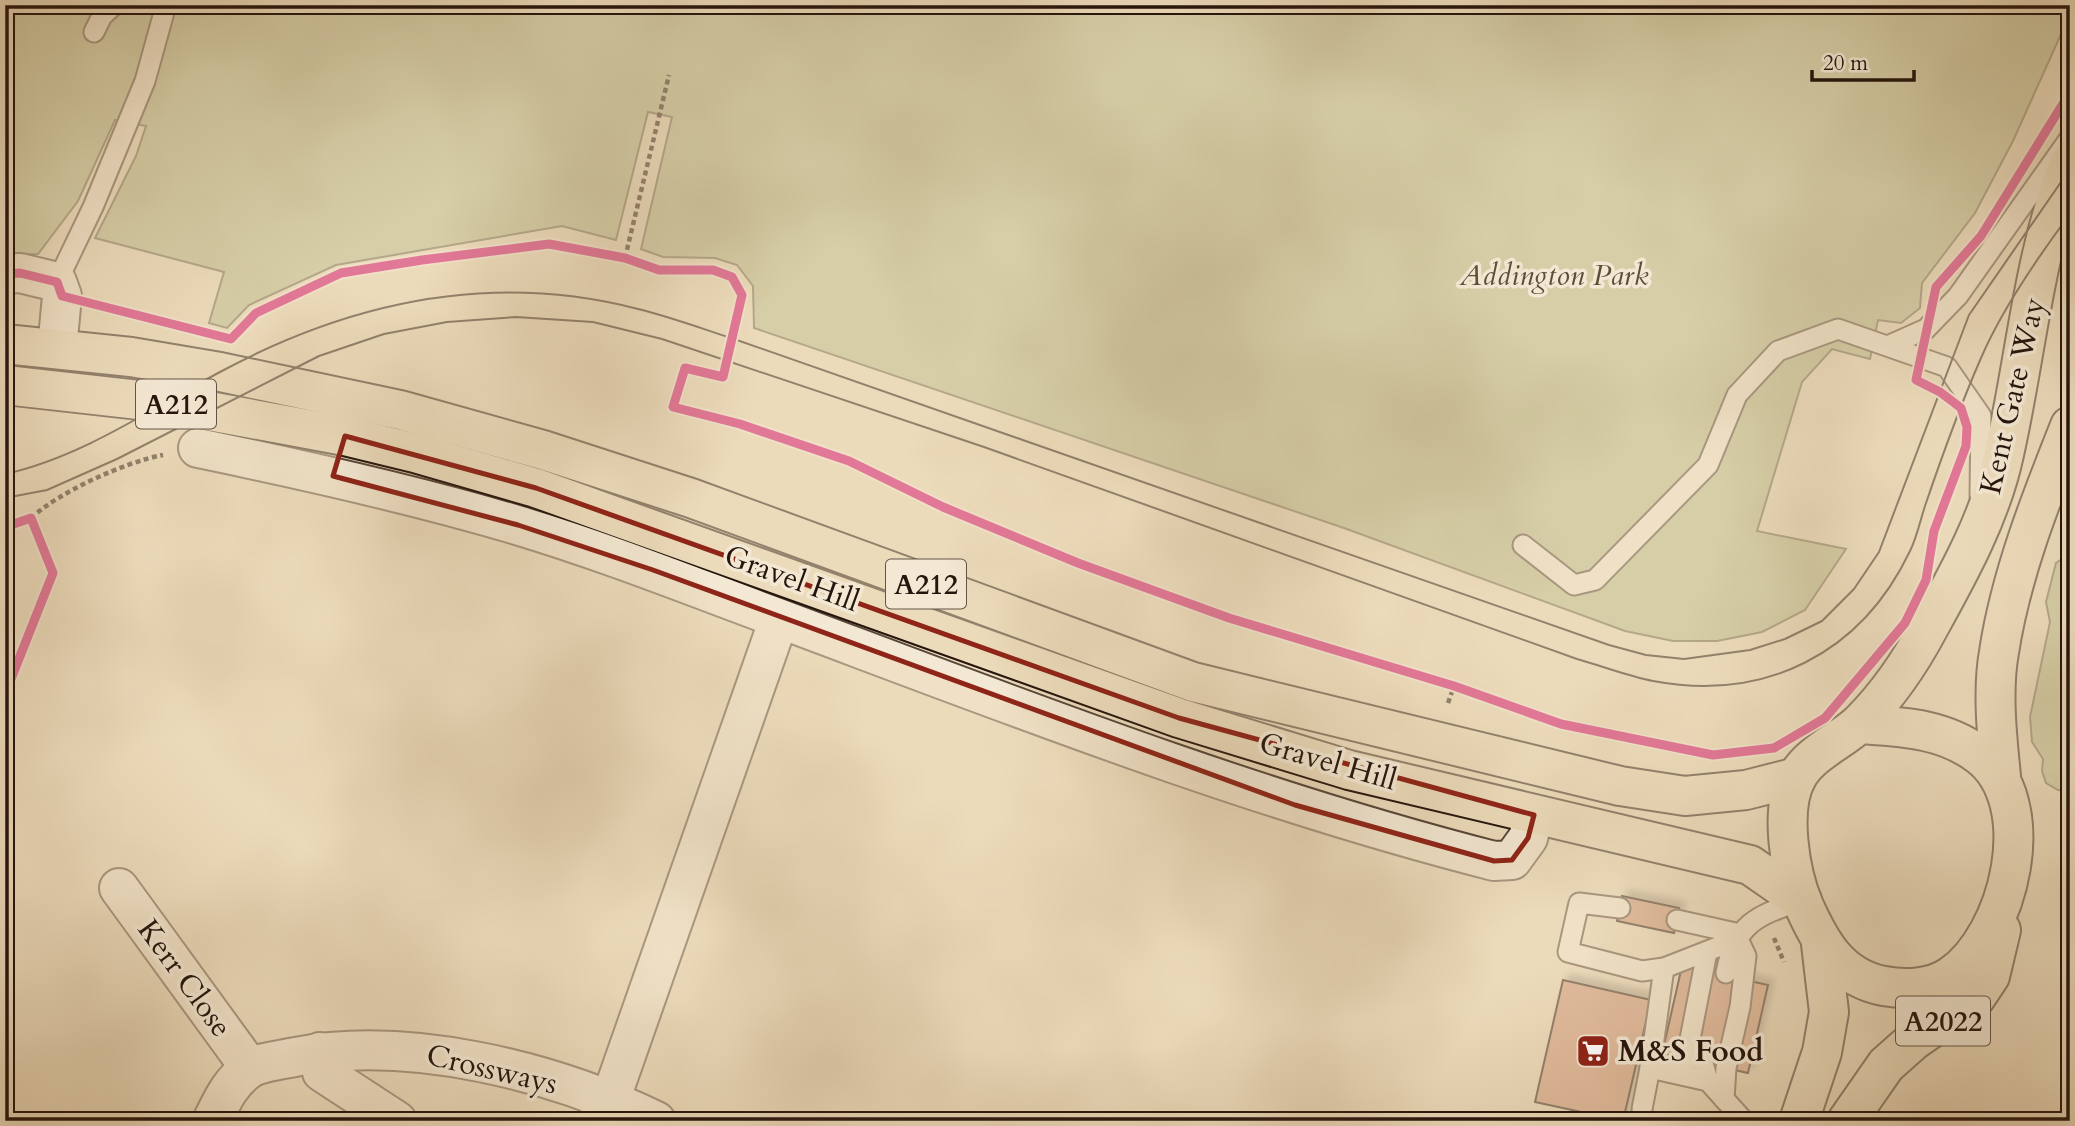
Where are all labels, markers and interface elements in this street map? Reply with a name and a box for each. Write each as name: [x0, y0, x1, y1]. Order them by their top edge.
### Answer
scale bar: [1812, 38, 1914, 82]
text: 20 m: [1823, 49, 1868, 78]
park label: Addington Park: [1458, 255, 1649, 296]
street label: Kent Gate Way: [1970, 294, 2055, 498]
road number: A212: [136, 380, 216, 428]
street label: Gravel Hill: [719, 535, 865, 622]
road number: A212: [886, 560, 966, 608]
street label: Gravel Hill: [1254, 722, 1402, 801]
street label: Kerr Close: [128, 911, 241, 1045]
road number: A2022: [1896, 996, 1990, 1046]
place label: M&S Food: [1618, 1031, 1763, 1072]
supermarket icon: M&S Food: [1574, 1032, 1612, 1070]
street label: Crossways: [422, 1035, 561, 1104]

